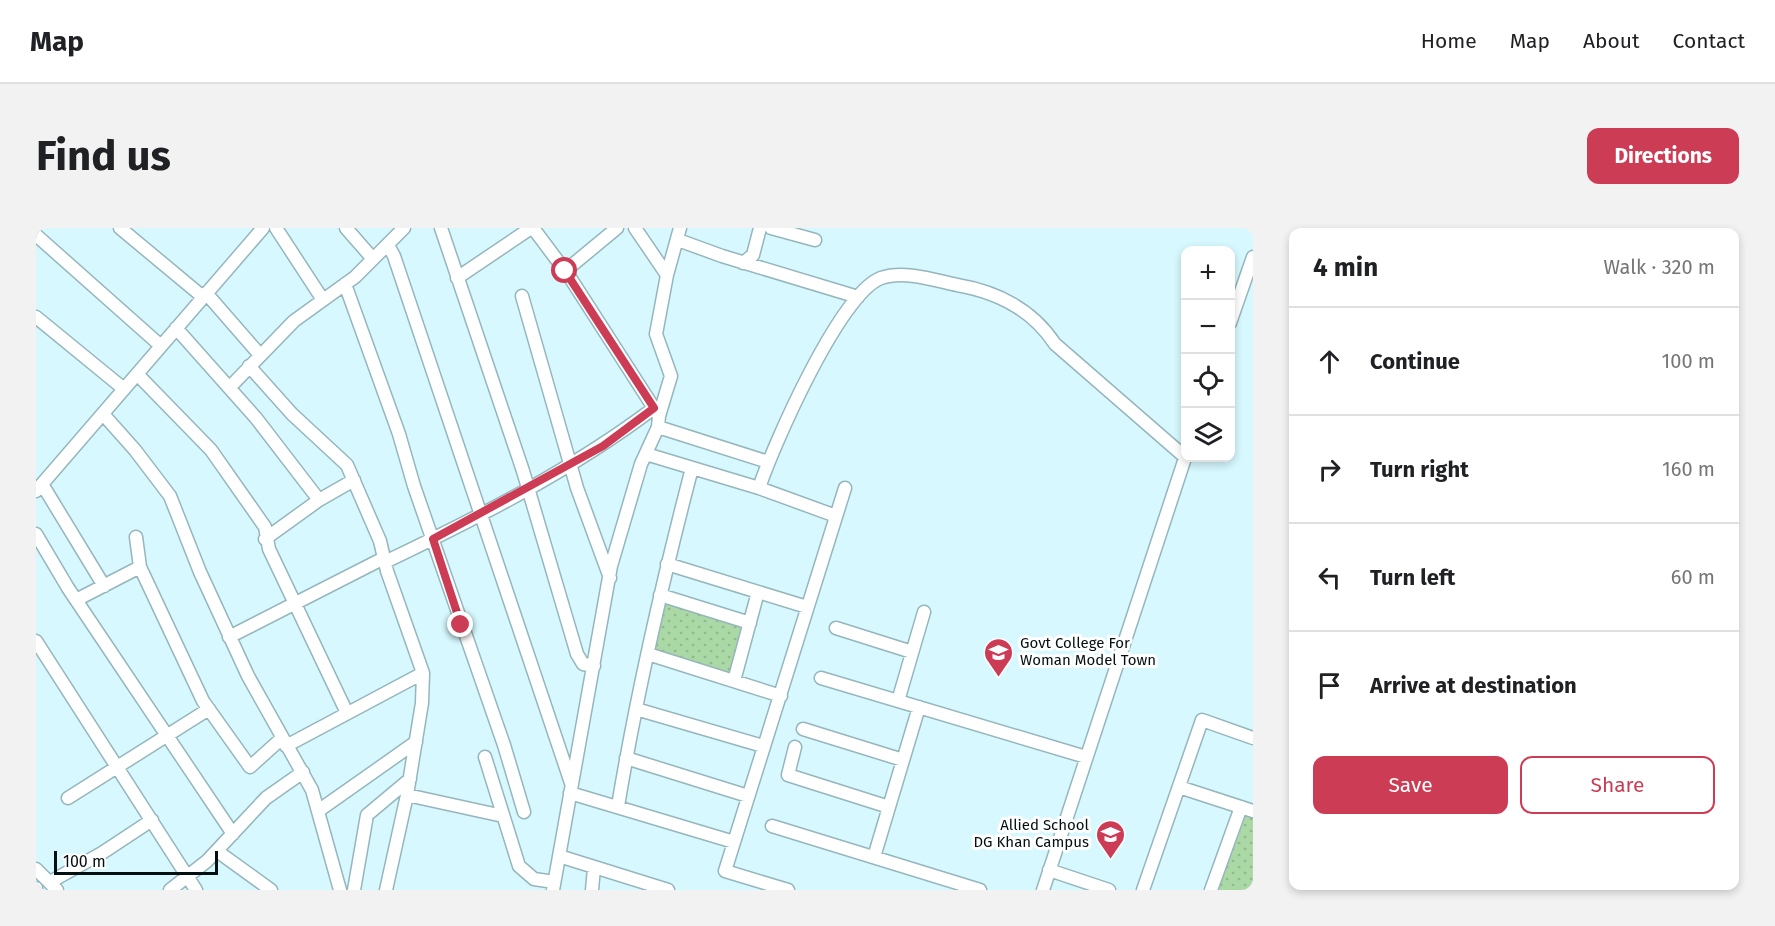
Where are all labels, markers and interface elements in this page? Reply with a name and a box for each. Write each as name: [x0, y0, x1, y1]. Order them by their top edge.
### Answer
text: Map: [30, 25, 84, 58]
text: Home: [1421, 28, 1477, 54]
text: Map: [1510, 28, 1550, 54]
text: About: [1583, 28, 1640, 54]
text: Contact: [1673, 28, 1745, 54]
button: Directions: [1587, 128, 1739, 184]
text: Find us: [36, 131, 171, 181]
map controls: [1181, 246, 1235, 462]
button: +: [1181, 246, 1235, 300]
text: 4 min: [1313, 252, 1378, 283]
text: Walk · 320 m: [1604, 255, 1715, 279]
route start: [551, 257, 577, 283]
button: −: [1181, 300, 1235, 354]
icon: ahead: [1313, 345, 1346, 378]
text: Continue: [1370, 348, 1460, 375]
text: 100 m: [1662, 349, 1715, 373]
button: locate: [1181, 354, 1235, 408]
button: layers: [1181, 408, 1235, 462]
icon: right: [1313, 453, 1346, 486]
text: Turn right: [1370, 456, 1469, 483]
text: 160 m: [1662, 457, 1715, 481]
icon: left: [1313, 561, 1346, 594]
text: Turn left: [1370, 564, 1455, 591]
text: 60 m: [1671, 565, 1715, 589]
route end: [447, 611, 473, 637]
place label: Govt College For Woman Model Town: [1020, 634, 1156, 669]
school or university icon: Govt College For Woman Model Town: [983, 636, 1015, 678]
icon: arrive: [1313, 669, 1346, 702]
text: Arrive at destination: [1370, 672, 1577, 699]
button: Save: [1313, 756, 1508, 814]
button: Share: [1520, 756, 1715, 814]
place label: Allied School DG Khan Campus: [973, 816, 1090, 851]
school or university icon: Allied School DG Khan Campus: [1094, 818, 1126, 860]
scale bar: [54, 848, 218, 876]
text: 100 m: [63, 852, 106, 871]

